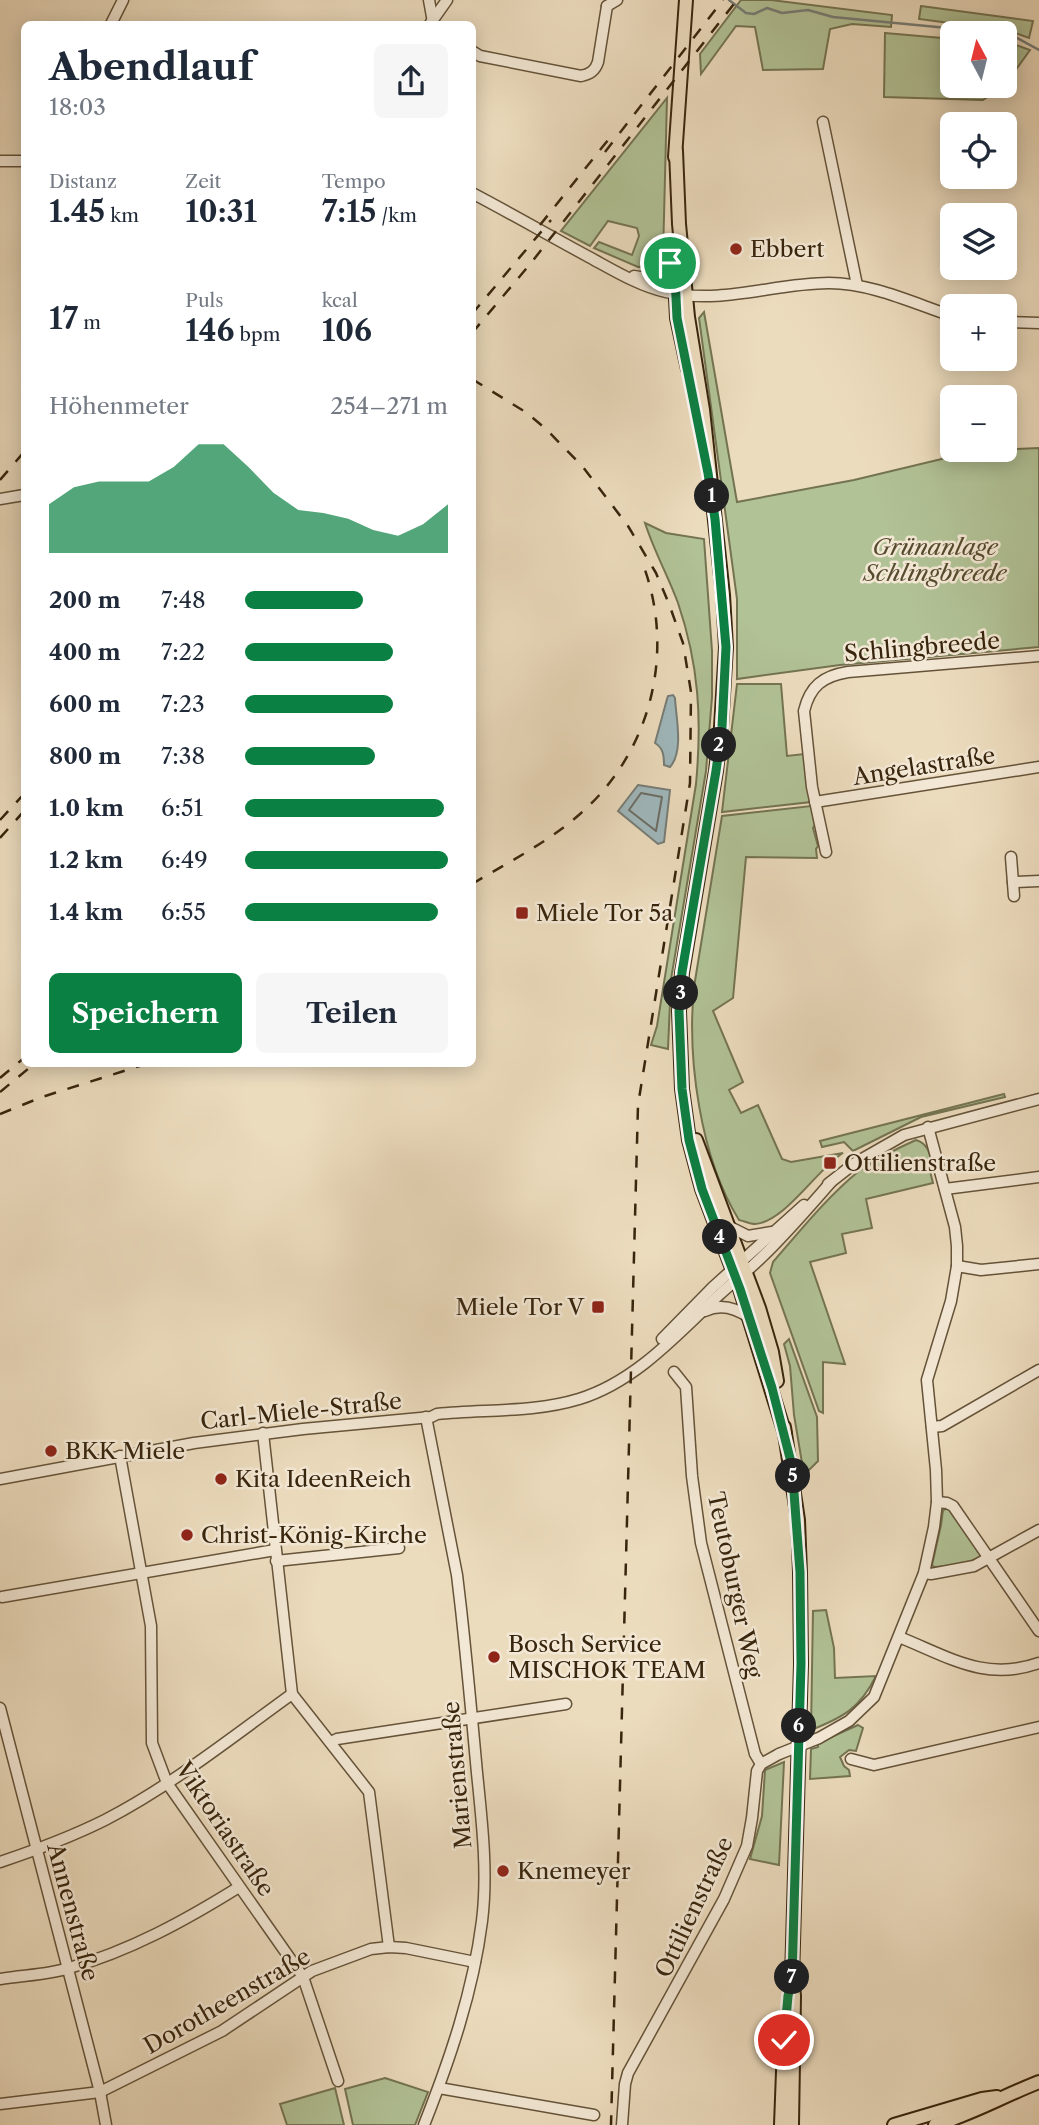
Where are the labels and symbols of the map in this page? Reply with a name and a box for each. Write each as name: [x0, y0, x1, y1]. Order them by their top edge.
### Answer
north arrow: [940, 21, 1017, 98]
pin: [640, 233, 700, 293]
place label: Ebbert: [750, 235, 824, 263]
marker: Ebbert: [728, 241, 744, 257]
pin: 1: [694, 478, 730, 514]
park label: Grünanlage Schlingbreede: [861, 533, 1007, 587]
street label: Schlingbreede: [843, 626, 1001, 668]
pin: 2: [702, 728, 736, 762]
street label: Angelastraße: [850, 741, 997, 791]
place label: Miele Tor 5a: [536, 899, 674, 927]
marker: Miele Tor 5a: [514, 905, 530, 921]
pin: 3: [664, 976, 698, 1010]
place label: Ottilienstraße: [844, 1149, 996, 1177]
marker: Ottilienstraße: [822, 1155, 838, 1171]
pin: 4: [702, 1220, 738, 1254]
place label: Miele Tor V: [455, 1293, 585, 1321]
marker: Miele Tor V: [590, 1299, 606, 1315]
street label: Carl-Miele-Straße: [199, 1386, 403, 1436]
place label: BKK Miele: [65, 1437, 185, 1465]
marker: BKK Miele: [43, 1443, 59, 1459]
pin: 5: [776, 1458, 810, 1494]
place label: Kita IdeenReich: [235, 1465, 411, 1493]
marker: Kita IdeenReich: [213, 1471, 229, 1487]
street label: Teutoburger Weg: [702, 1489, 769, 1681]
place label: Christ-König-Kirche: [201, 1521, 427, 1549]
marker: Christ-König-Kirche: [179, 1527, 195, 1543]
place label: Bosch Service MISCHOK TEAM: [508, 1630, 706, 1684]
marker: Bosch Service MISCHOK TEAM: [486, 1649, 502, 1665]
street label: Marienstraße: [437, 1700, 477, 1850]
pin: 6: [782, 1708, 816, 1744]
street label: Viktoriastraße: [169, 1756, 280, 1902]
street label: Ottilienstraße: [649, 1832, 739, 1982]
street label: Annenstraße: [41, 1839, 105, 1984]
place label: Knemeyer: [517, 1857, 631, 1885]
marker: Knemeyer: [495, 1863, 511, 1879]
street label: Dorotheenstraße: [139, 1942, 315, 2060]
pin: 7: [774, 1960, 810, 1994]
pin: [754, 2010, 814, 2070]

